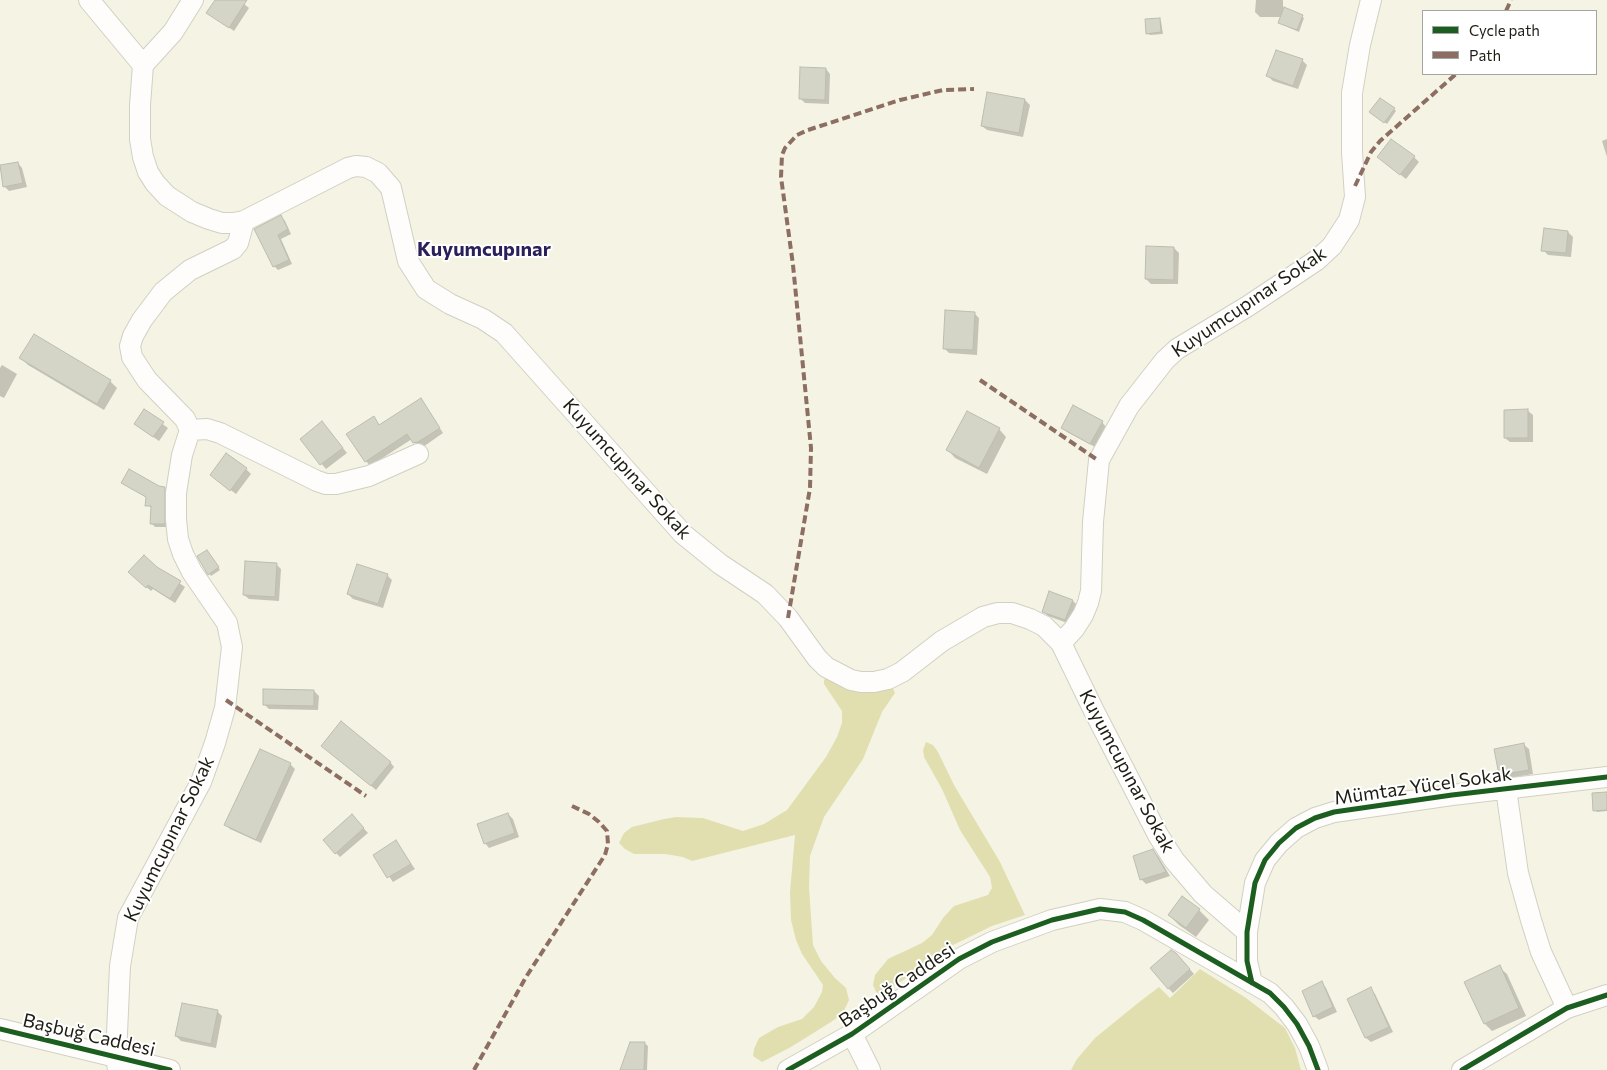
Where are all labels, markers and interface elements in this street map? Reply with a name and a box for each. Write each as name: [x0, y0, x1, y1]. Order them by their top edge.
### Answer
legend: [1422, 10, 1597, 75]
text: Cycle path: [1469, 21, 1540, 39]
text: Path: [1469, 46, 1501, 64]
district label: Kuyumcupınar: [417, 237, 551, 261]
street label: Kuyumcupınar Sokak: [1167, 242, 1331, 362]
street label: Kuyumcupınar Sokak: [558, 394, 696, 544]
street label: Kuyumcupınar Sokak: [1074, 686, 1180, 856]
street label: Kuyumcupınar Sokak: [119, 753, 219, 925]
street label: Mümtaz Yücel Sokak: [1333, 762, 1513, 810]
street label: Başbuğ Caddesi: [835, 938, 959, 1032]
street label: Başbuğ Caddesi: [21, 1009, 157, 1061]

